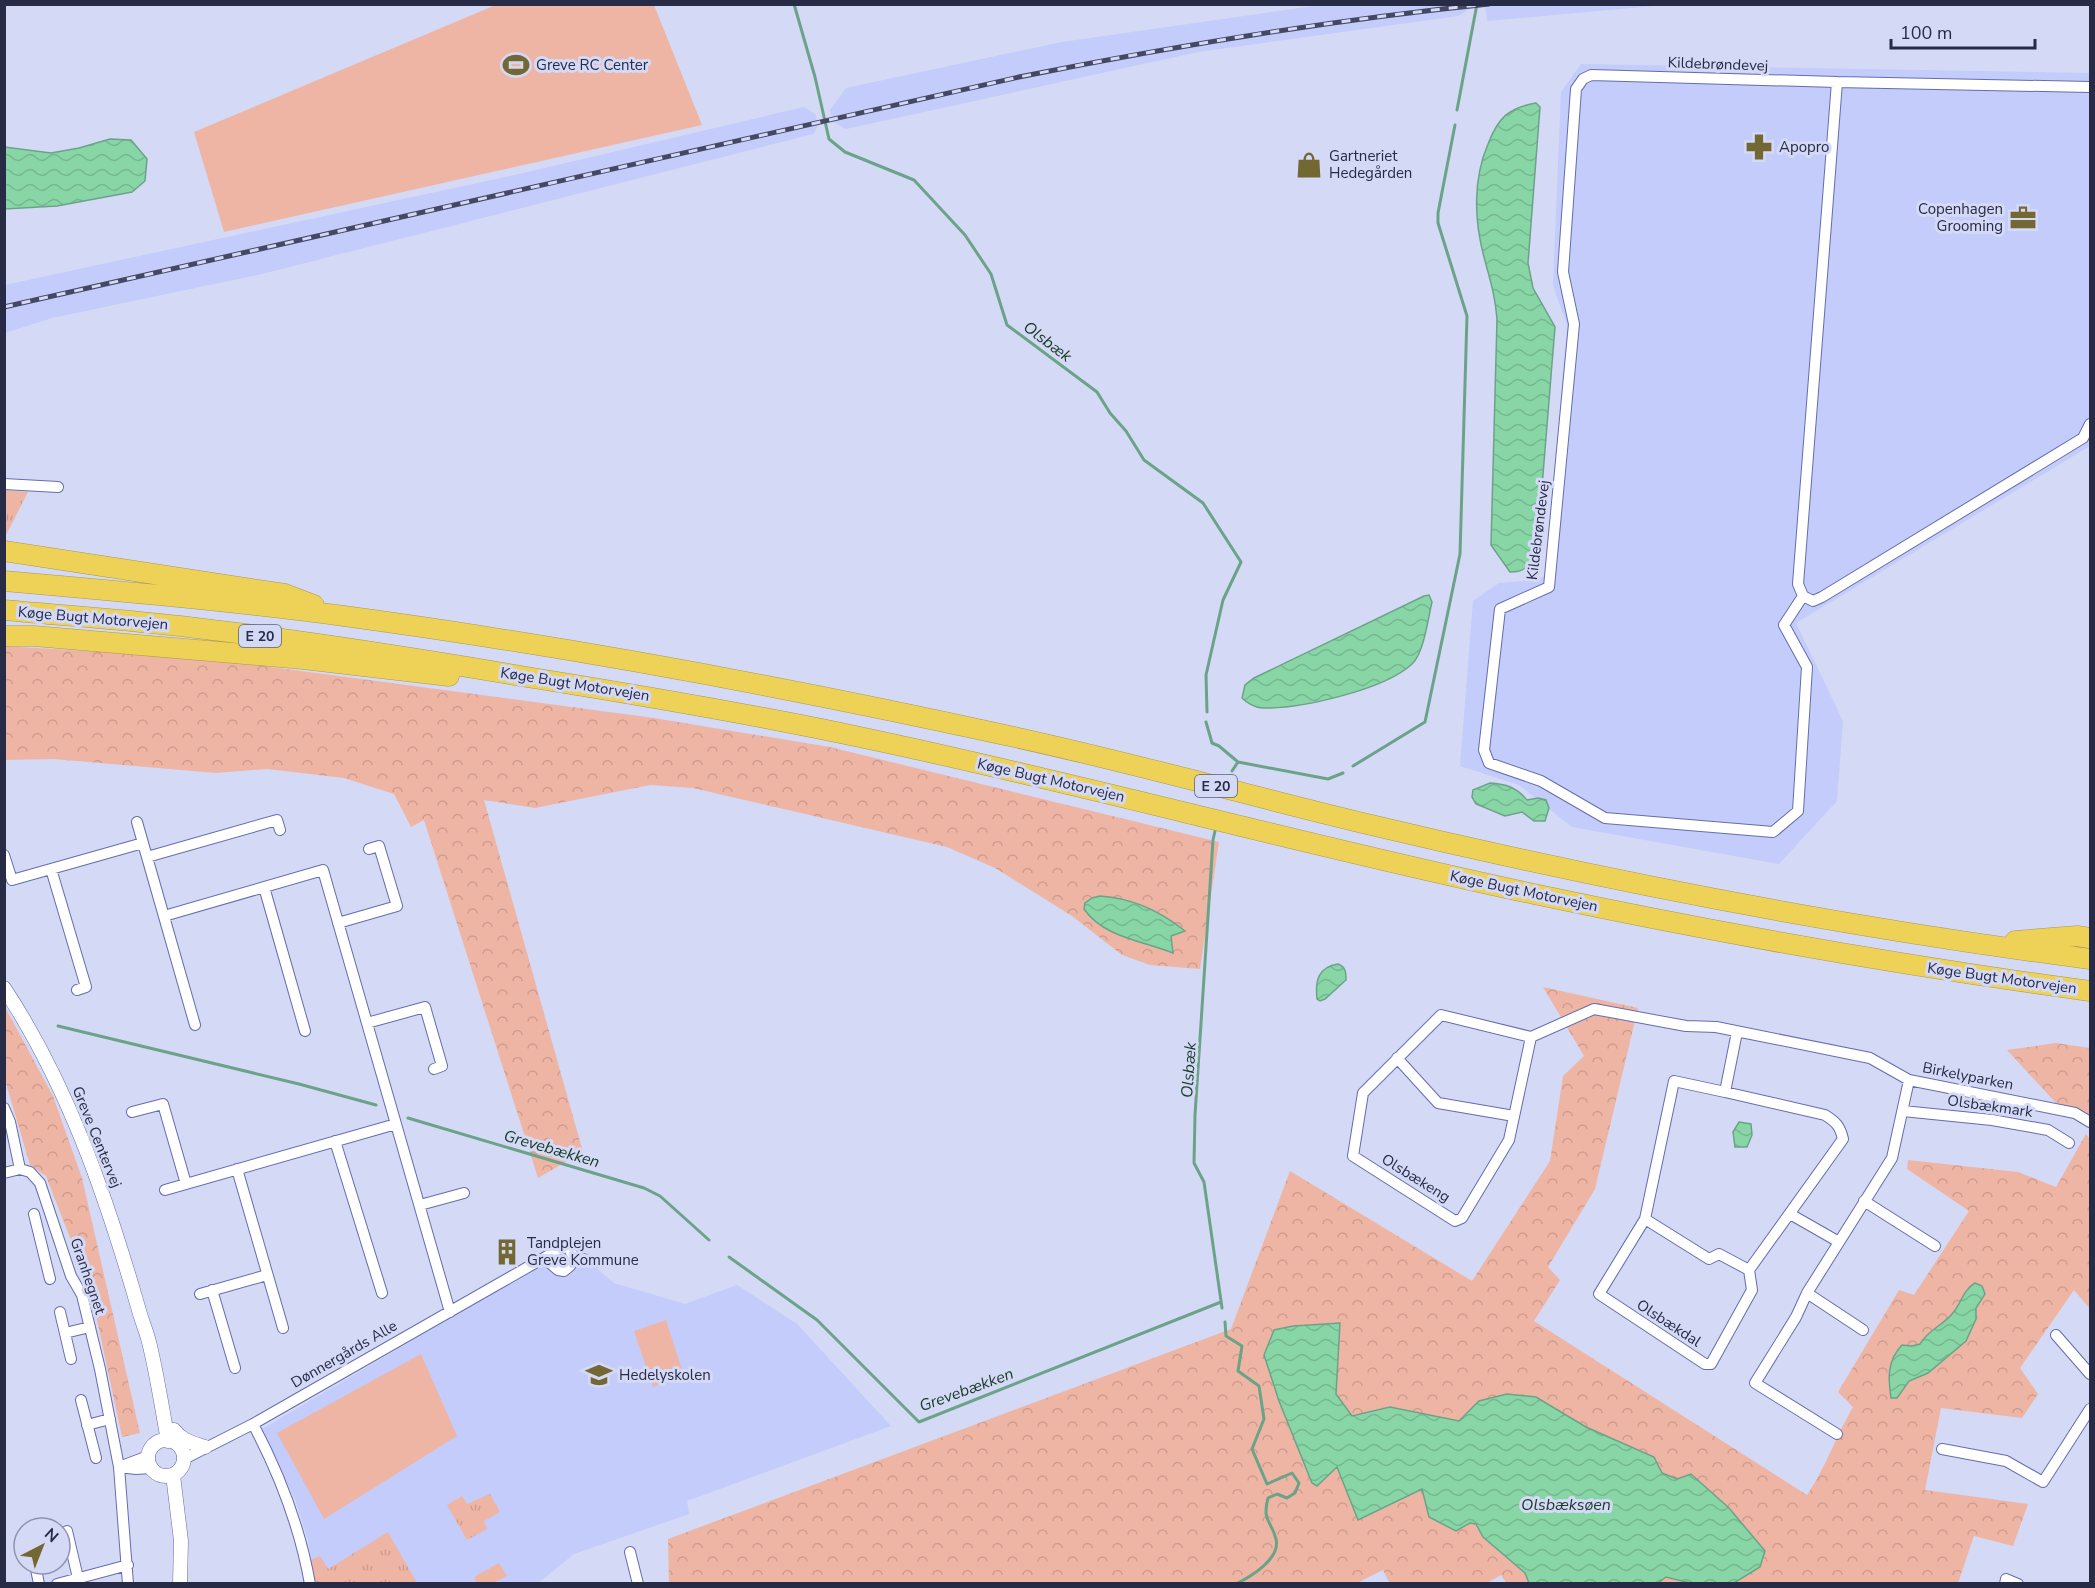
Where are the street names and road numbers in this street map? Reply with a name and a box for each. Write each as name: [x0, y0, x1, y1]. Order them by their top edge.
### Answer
street label: Kildebrøndevej: [1667, 52, 1769, 76]
street label: Kildebrøndevej: [1522, 479, 1554, 581]
street label: Køge Bugt Motorvejen: [17, 601, 169, 635]
road number: E 20: [239, 625, 281, 647]
street label: Køge Bugt Motorvejen: [499, 662, 651, 706]
street label: Køge Bugt Motorvejen: [975, 753, 1127, 807]
road number: E 20: [1195, 775, 1237, 797]
street label: Køge Bugt Motorvejen: [1448, 866, 1600, 916]
street label: Køge Bugt Motorvejen: [1926, 958, 2078, 998]
street label: Birkelyparken: [1921, 1057, 2015, 1095]
street label: Greve Centervej: [68, 1083, 126, 1191]
street label: Olsbækmark: [1946, 1090, 2034, 1122]
street label: Olsbækeng: [1378, 1149, 1454, 1207]
street label: Granhegnet: [66, 1235, 111, 1318]
street label: Olsbækdal: [1633, 1295, 1706, 1352]
street label: Dønnergårds Alle: [287, 1316, 401, 1392]

